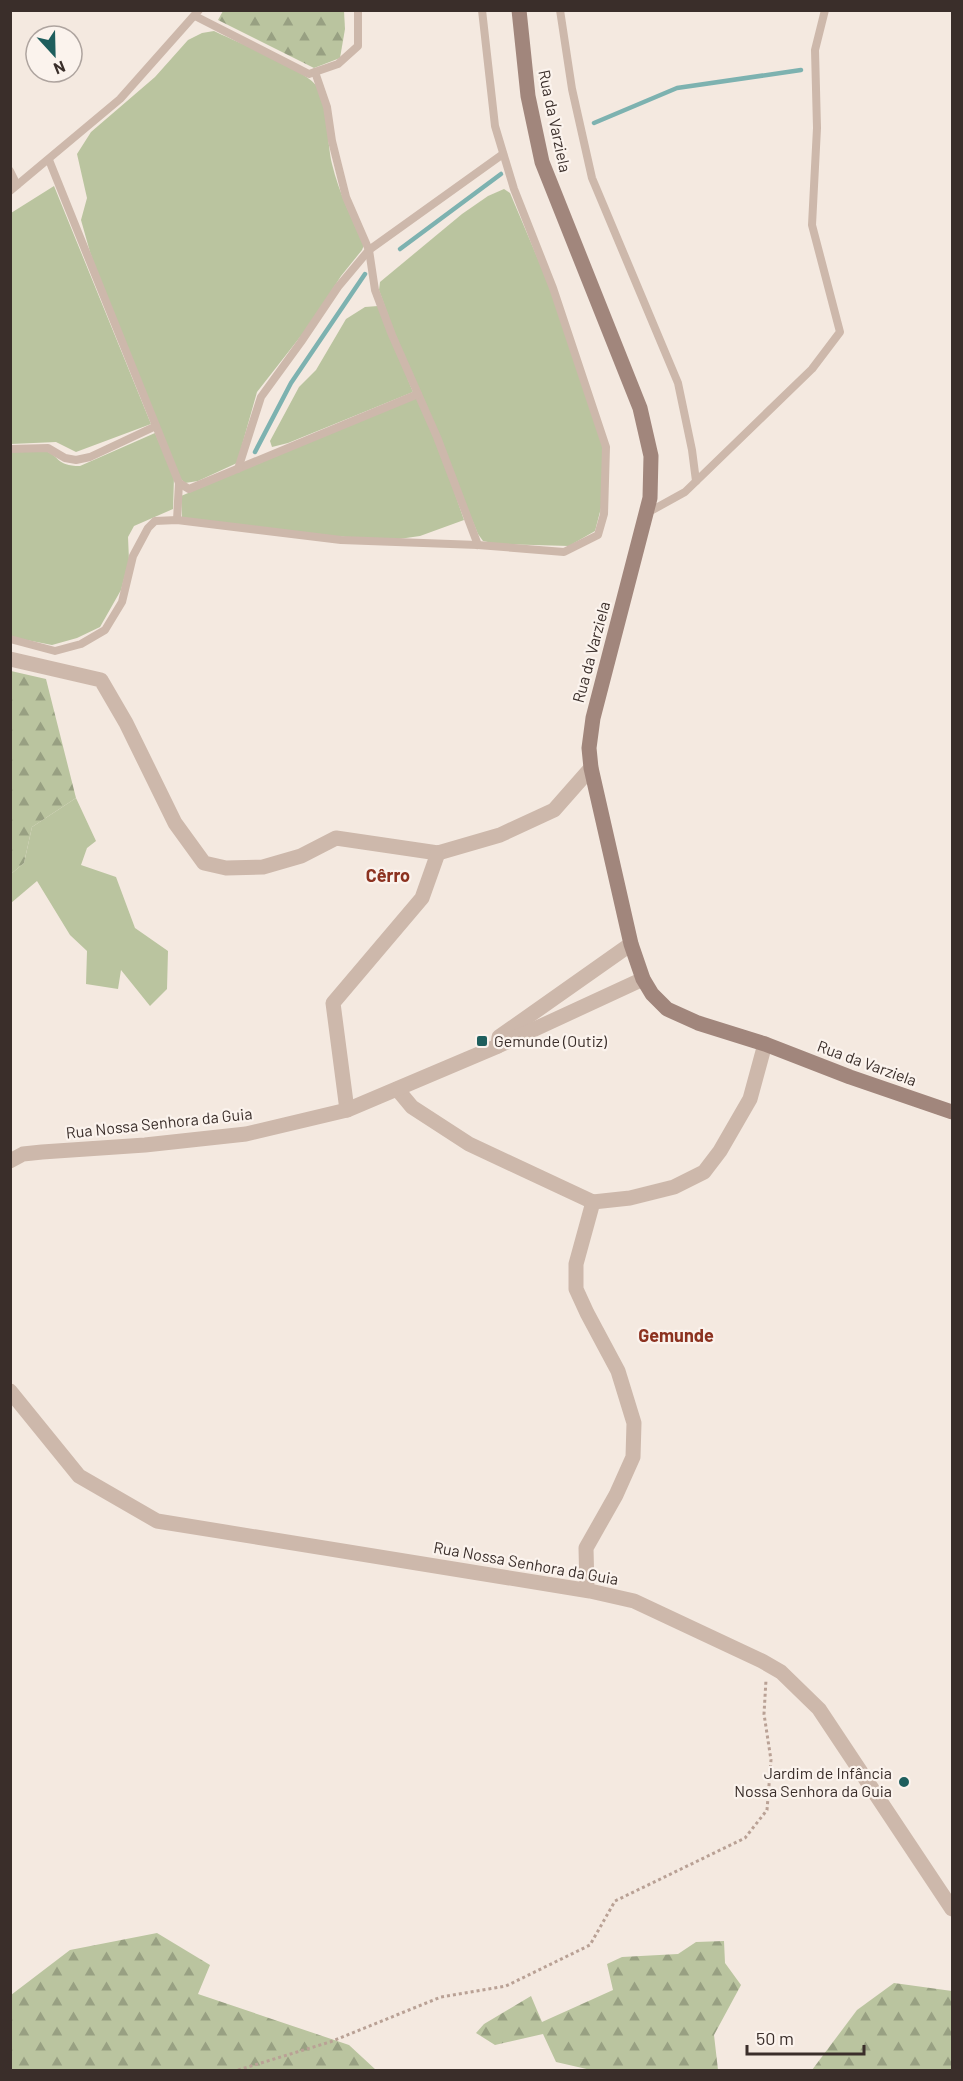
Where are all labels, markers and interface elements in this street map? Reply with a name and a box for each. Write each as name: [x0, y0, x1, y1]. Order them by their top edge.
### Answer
north arrow: [24, 24, 84, 84]
text: N: [51, 58, 68, 79]
street label: Rua da Varziela: [535, 68, 576, 174]
street label: Rua da Varziela: [568, 599, 613, 705]
district label: Cêrro: [366, 864, 410, 886]
place label: Gemunde (Outiz): [494, 1031, 608, 1050]
marker: Gemunde (Outiz): [475, 1034, 489, 1048]
street label: Rua da Varziela: [815, 1036, 919, 1089]
street label: Rua Nossa Senhora da Guia: [65, 1103, 253, 1142]
district label: Gemunde: [638, 1324, 714, 1346]
street label: Rua Nossa Senhora da Guia: [432, 1537, 620, 1588]
place label: Jardim de Infância Nossa Senhora da Guia: [734, 1763, 892, 1800]
marker: Jardim de Infância Nossa Senhora da Guia: [897, 1775, 911, 1789]
scale bar: [747, 2018, 864, 2056]
text: 50 m: [756, 2027, 794, 2049]

